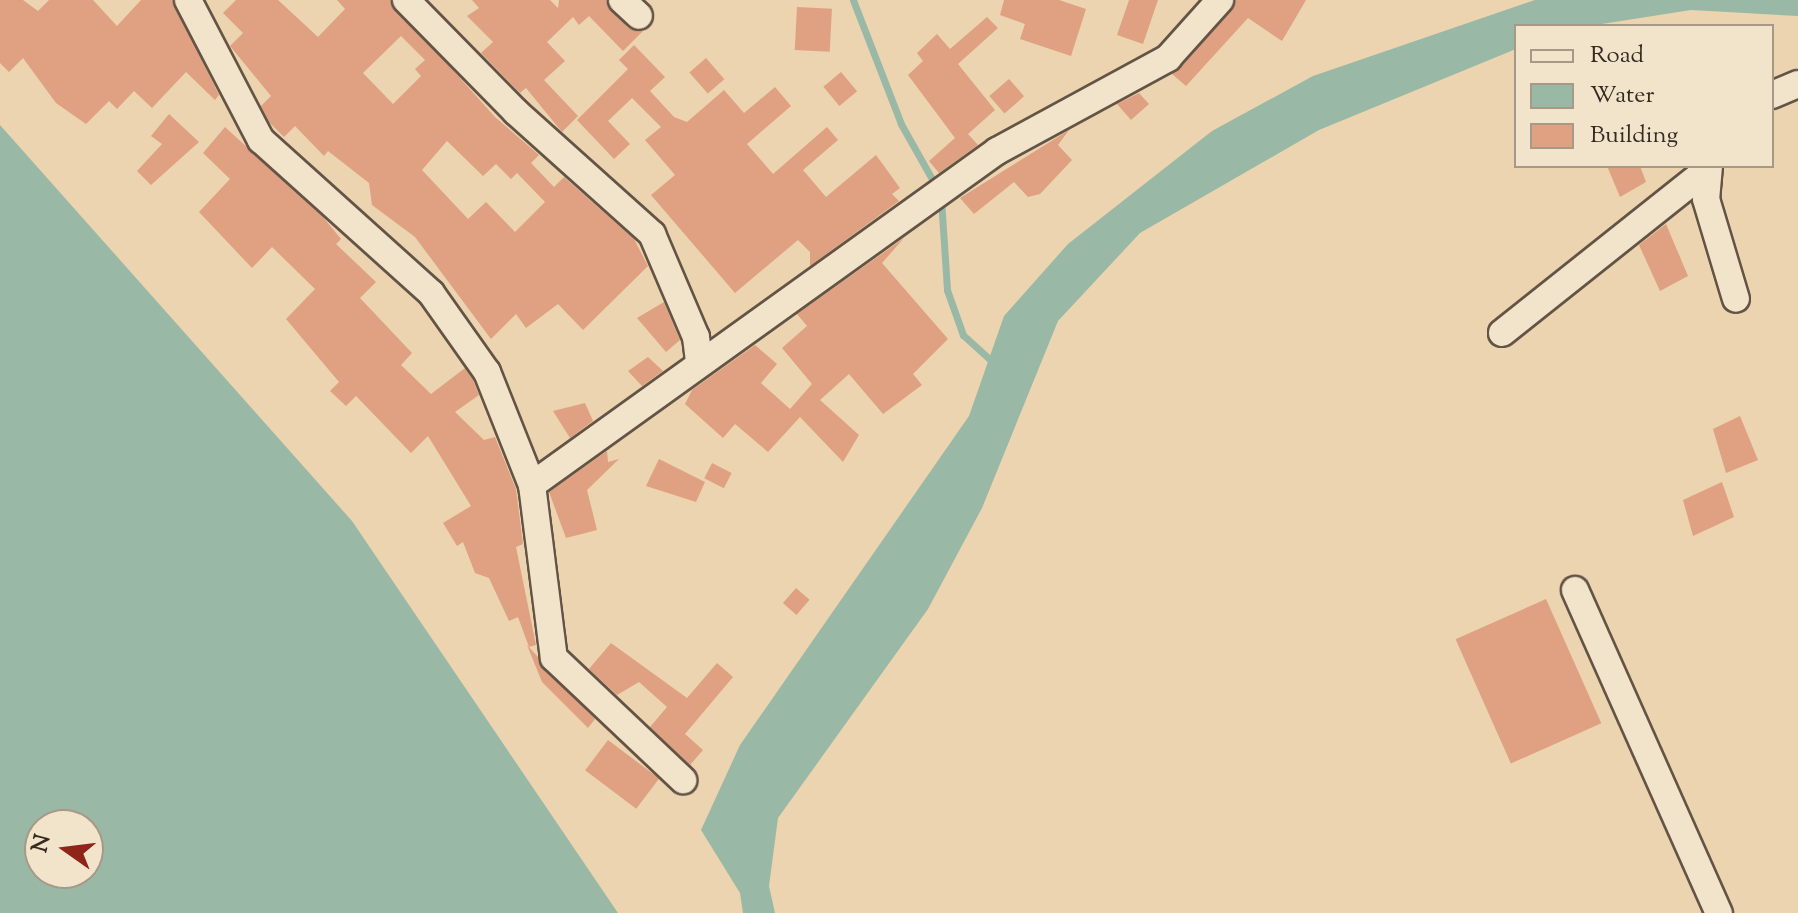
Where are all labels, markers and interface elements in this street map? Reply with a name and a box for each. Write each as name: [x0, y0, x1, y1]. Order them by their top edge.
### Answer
legend: [1514, 24, 1774, 168]
text: Road: [1590, 39, 1644, 73]
text: Water: [1590, 79, 1654, 113]
text: Building: [1590, 119, 1678, 153]
north arrow: [24, 809, 104, 889]
text: N: [25, 831, 60, 856]

